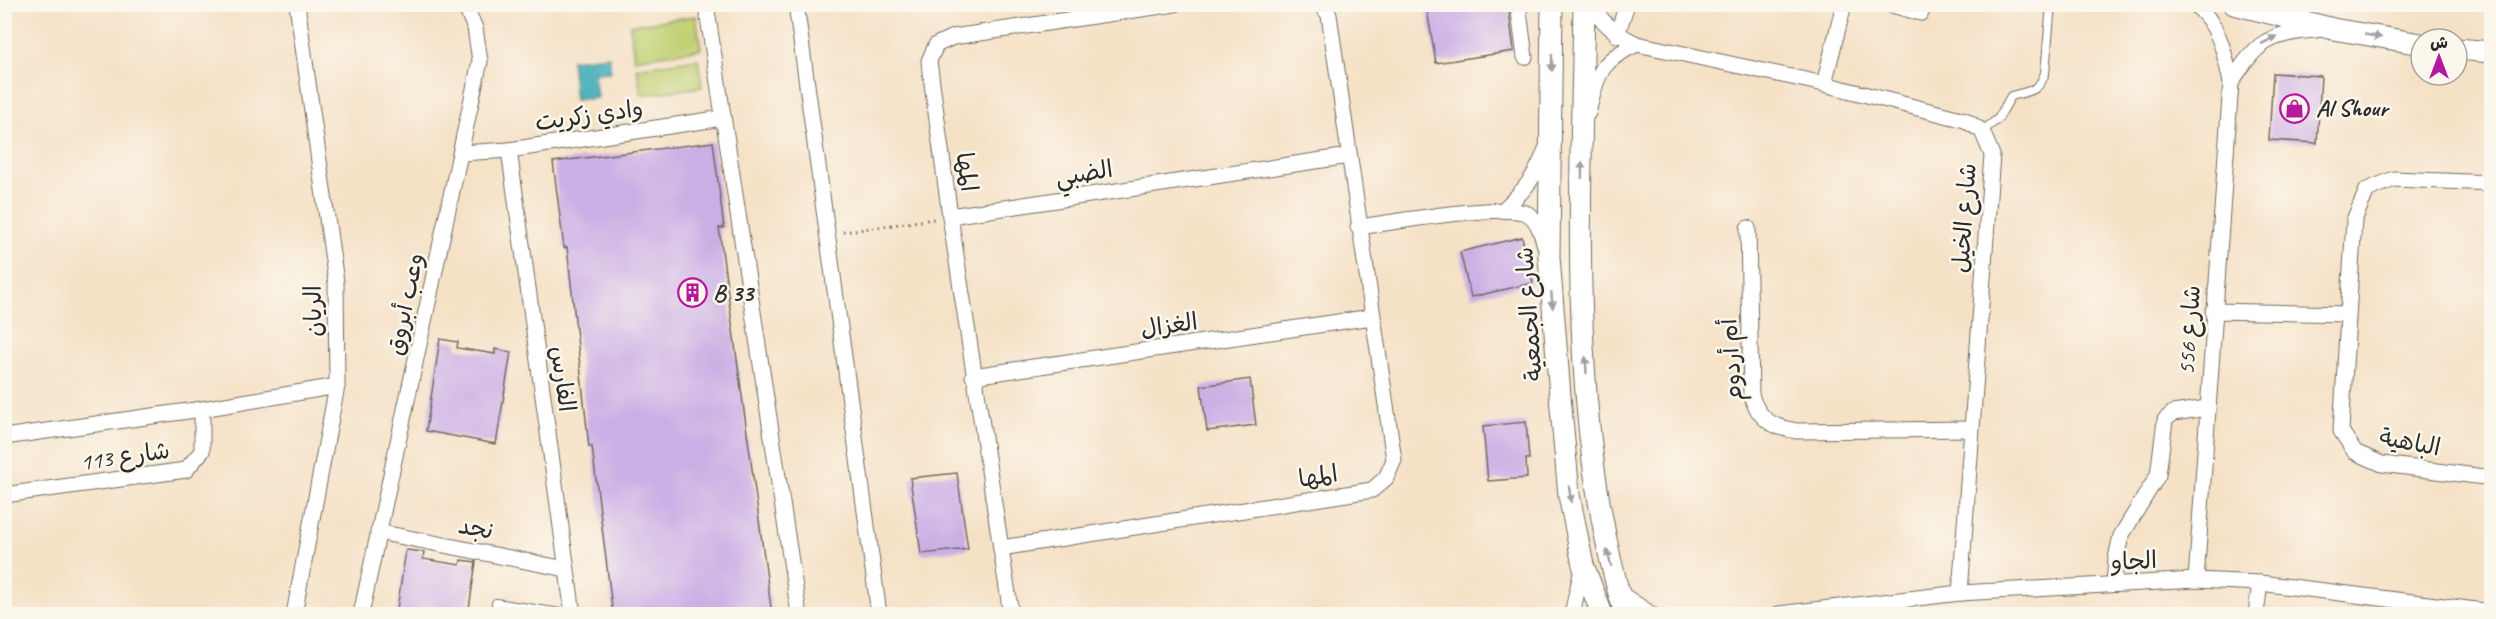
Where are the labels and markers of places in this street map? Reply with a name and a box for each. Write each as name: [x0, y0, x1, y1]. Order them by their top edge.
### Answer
shop icon: Al Shour: [2279, 92, 2311, 124]
place label: Al Shour: [2316, 93, 2390, 123]
building icon: B 33: [676, 277, 708, 309]
place label: B 33: [713, 278, 755, 308]

